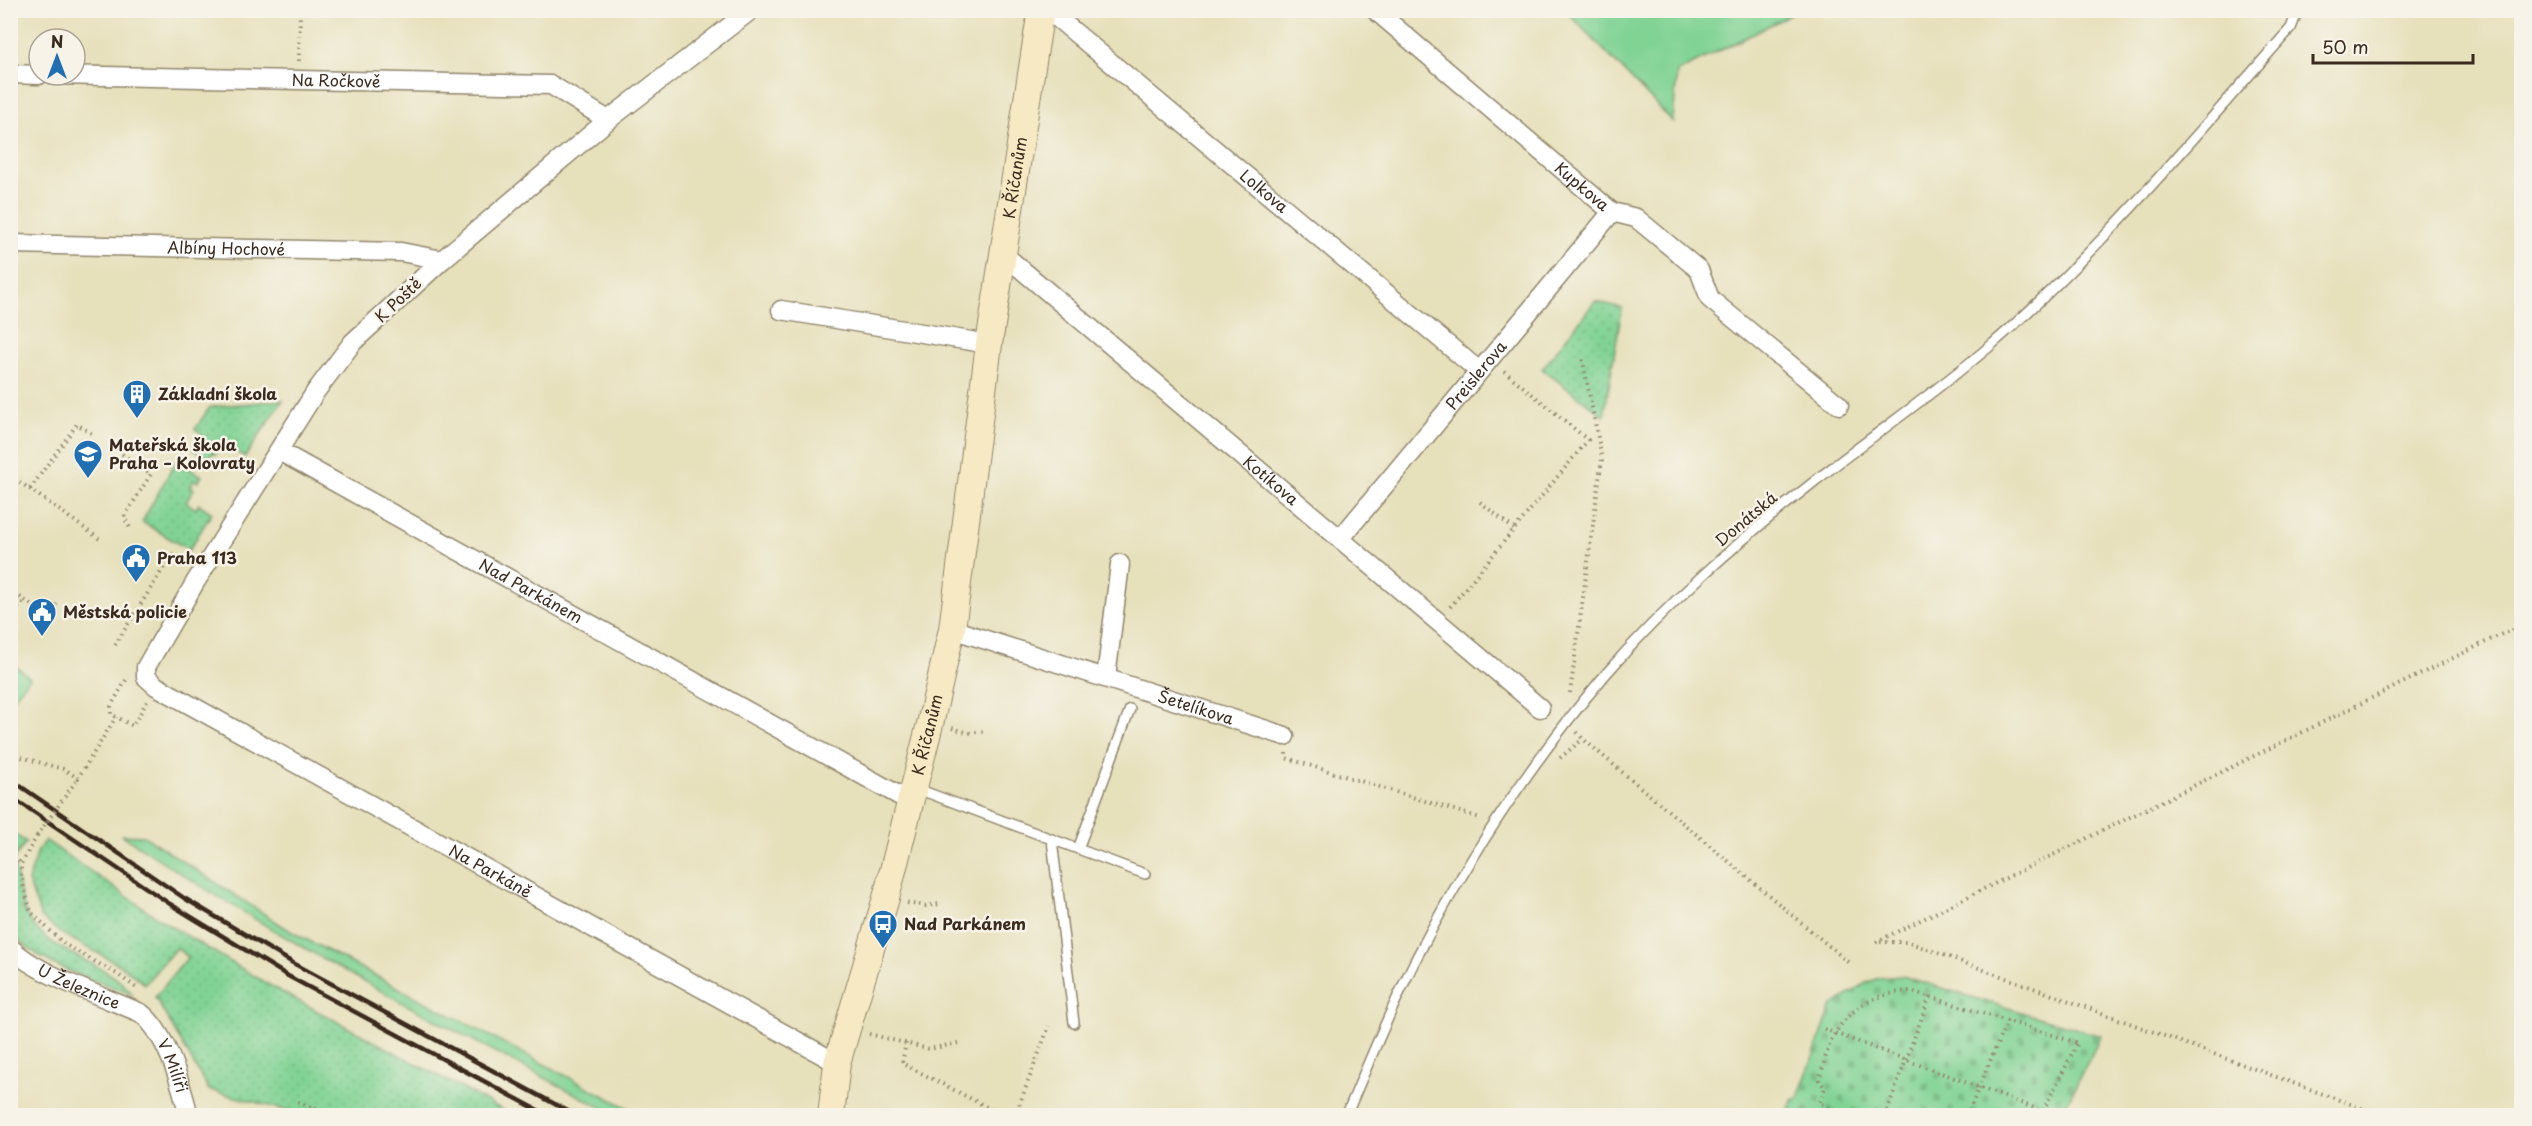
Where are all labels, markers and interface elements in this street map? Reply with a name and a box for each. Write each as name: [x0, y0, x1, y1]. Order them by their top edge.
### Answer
north arrow: [27, 27, 87, 87]
scale bar: [2313, 27, 2474, 65]
text: N: [51, 29, 63, 53]
text: 50 m: [2322, 33, 2369, 60]
street label: Na Ročkově: [291, 67, 381, 93]
street label: K Říčanům: [996, 135, 1032, 220]
street label: Kupkova: [1550, 155, 1615, 216]
street label: Lolkova: [1235, 163, 1294, 218]
street label: Albíny Hochové: [167, 234, 285, 261]
street label: K Poště: [368, 271, 426, 327]
street label: Preislerova: [1439, 334, 1512, 415]
building icon: Základní škola: [121, 378, 153, 420]
place label: Základní škola: [158, 381, 277, 405]
place label: Mateřská škola Praha – Kolovraty: [109, 432, 255, 474]
school or university icon: Mateřská škola Praha – Kolovraty: [72, 438, 104, 480]
street label: Kotíkova: [1238, 449, 1305, 510]
street label: Donátská: [1709, 485, 1782, 551]
public building icon: Praha 113: [120, 542, 152, 584]
place label: Praha 113: [157, 545, 237, 569]
street label: Nad Parkánem: [475, 552, 587, 628]
public building icon: Městská policie: [26, 596, 58, 638]
place label: Městská policie: [63, 599, 187, 623]
street label: Šetelíkova: [1155, 683, 1237, 730]
street label: K Říčanům: [905, 691, 948, 777]
street label: Na Parkáně: [445, 838, 537, 903]
bus stop icon: Nad Parkánem: [867, 908, 899, 950]
place label: Nad Parkánem: [904, 911, 1026, 935]
street label: U Železnice: [34, 957, 124, 1014]
street label: V Milíři: [152, 1034, 195, 1095]

